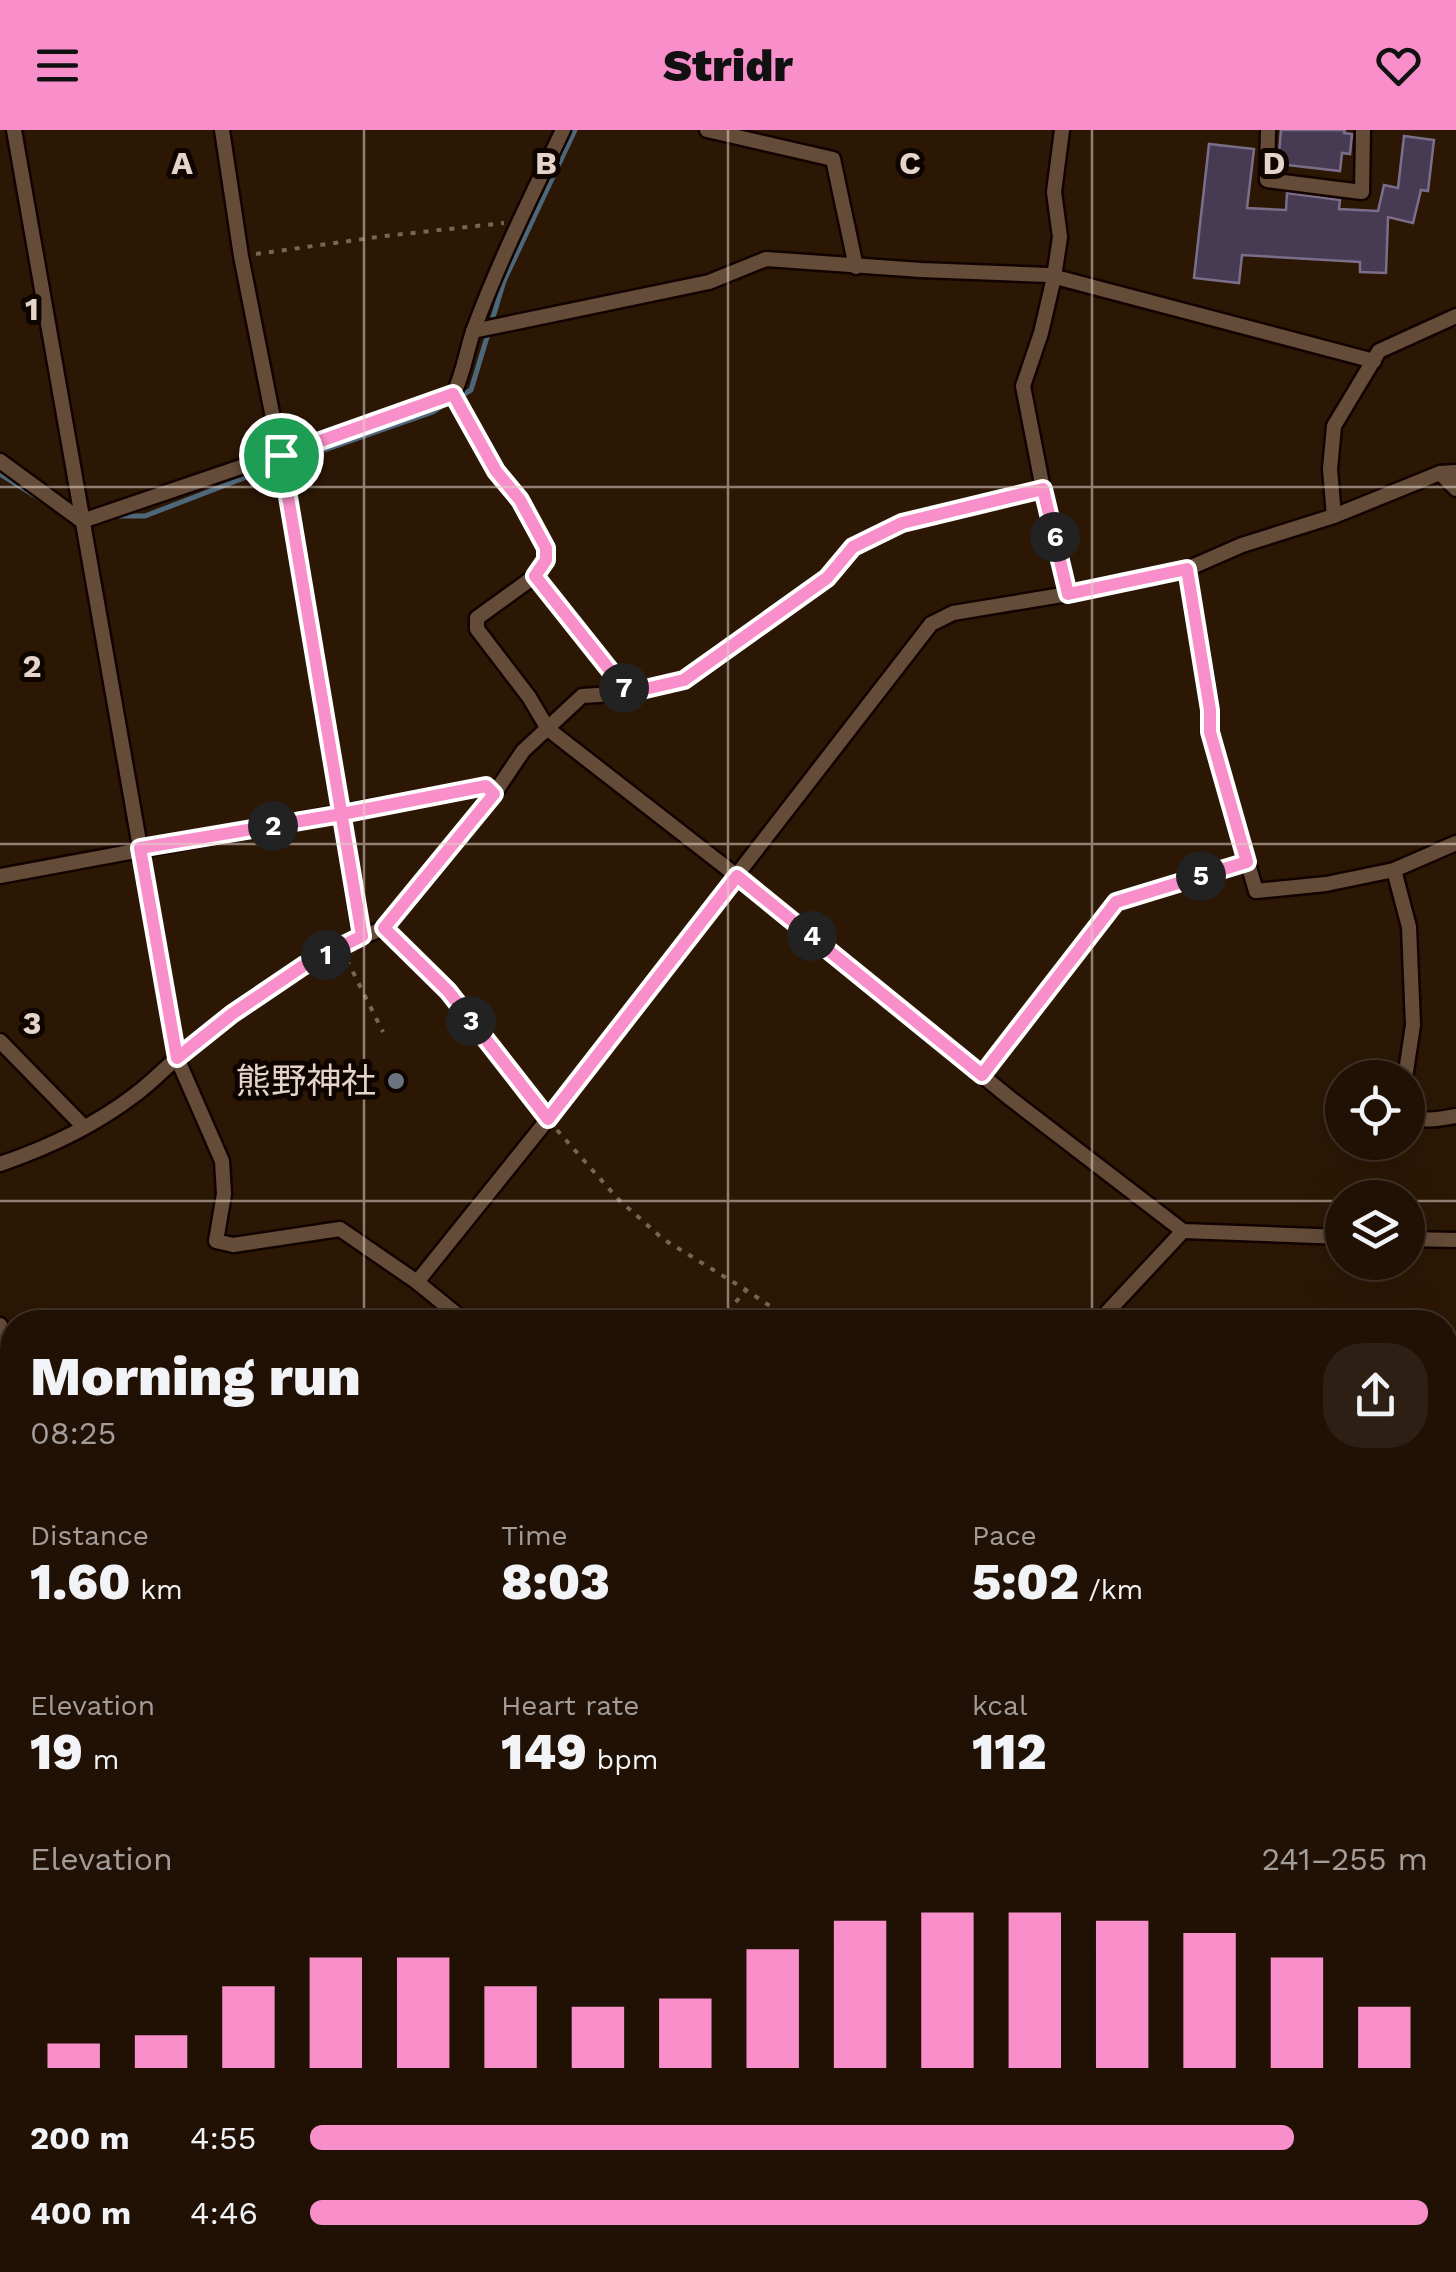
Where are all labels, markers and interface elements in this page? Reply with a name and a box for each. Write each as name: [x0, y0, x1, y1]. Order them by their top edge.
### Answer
icon: menu: [30, 38, 85, 93]
icon: heart: [1371, 38, 1426, 93]
text: Stridr: [663, 39, 793, 92]
text: A: [171, 144, 193, 182]
text: B: [535, 144, 557, 182]
text: C: [899, 144, 921, 182]
text: D: [1263, 144, 1285, 182]
text: 1: [25, 290, 39, 328]
pin: [239, 413, 324, 498]
icon: arrive: [254, 428, 309, 483]
pin: 6: [1030, 512, 1080, 562]
text: 6: [1046, 520, 1064, 553]
text: 2: [22, 647, 42, 685]
pin: 7: [599, 663, 649, 713]
text: 7: [615, 671, 633, 704]
pin: 2: [248, 801, 298, 851]
text: 2: [265, 809, 281, 842]
pin: 5: [1176, 851, 1226, 901]
text: 5: [1193, 859, 1209, 892]
pin: 4: [787, 911, 837, 961]
text: 4: [803, 919, 821, 952]
pin: 1: [301, 930, 351, 980]
text: 1: [320, 938, 332, 971]
pin: 3: [446, 996, 496, 1046]
text: 3: [23, 1004, 41, 1042]
text: 3: [463, 1004, 479, 1037]
place label: 熊野神社: [236, 1060, 376, 1102]
map controls: [1325, 1060, 1425, 1280]
button: locate: [1325, 1060, 1425, 1160]
marker: 熊野神社: [385, 1070, 407, 1092]
button: layers: [1325, 1180, 1425, 1280]
button: share: [1323, 1343, 1428, 1448]
text: Morning run: [30, 1344, 361, 1408]
text: 08:25: [30, 1414, 116, 1452]
text: Distance: [30, 1519, 149, 1552]
text: Time: [501, 1519, 568, 1552]
text: Pace: [972, 1519, 1037, 1552]
text: 1.60: [30, 1552, 131, 1611]
text: 8:03: [501, 1552, 610, 1611]
text: 5:02: [972, 1552, 1079, 1611]
text: km: [131, 1573, 183, 1606]
text: /km: [1079, 1573, 1143, 1606]
text: Elevation: [30, 1689, 155, 1722]
text: Heart rate: [501, 1689, 639, 1722]
text: kcal: [972, 1689, 1027, 1722]
text: 19: [30, 1722, 83, 1781]
text: 149: [501, 1722, 587, 1781]
text: 112: [972, 1722, 1047, 1781]
text: m: [83, 1743, 119, 1776]
text: bpm: [587, 1743, 658, 1776]
text: Elevation: [30, 1840, 173, 1878]
text: 241–255 m: [1262, 1840, 1428, 1878]
text: 200 m: [30, 2119, 130, 2157]
text: 4:55: [190, 2119, 256, 2157]
text: 400 m: [30, 2194, 131, 2232]
text: 4:46: [190, 2194, 258, 2232]

